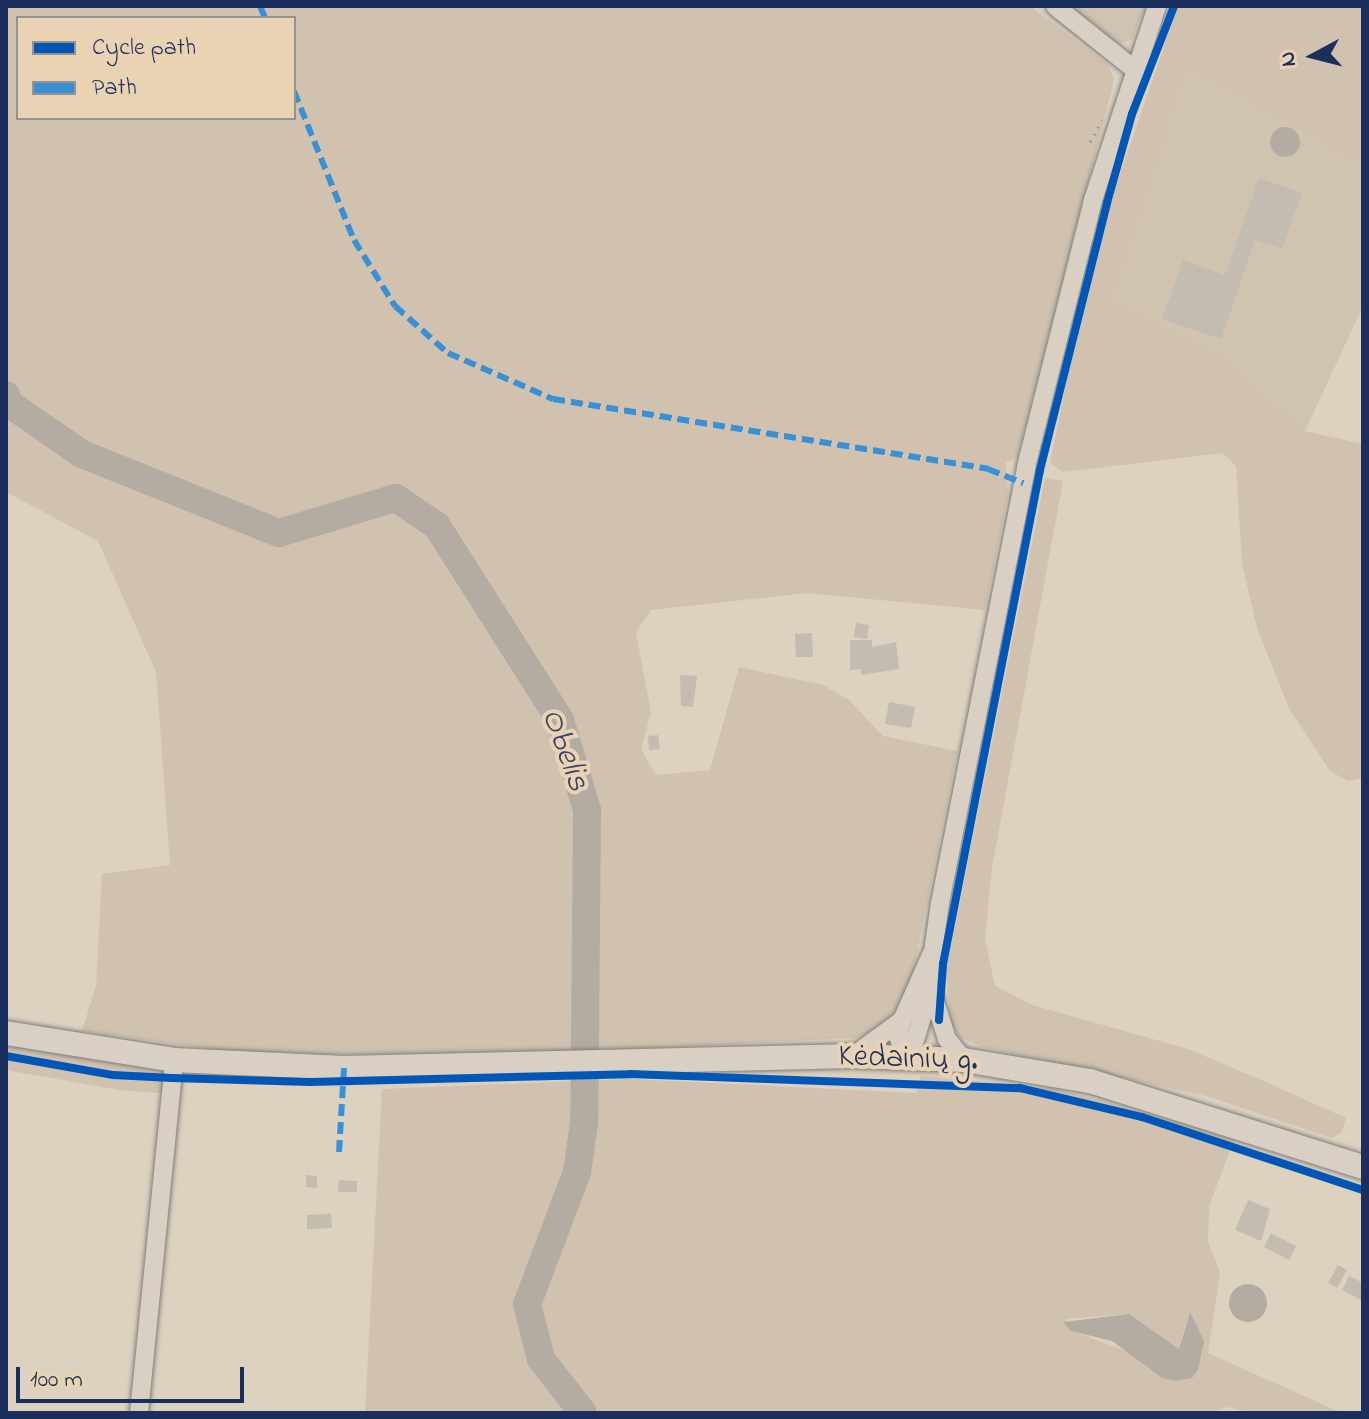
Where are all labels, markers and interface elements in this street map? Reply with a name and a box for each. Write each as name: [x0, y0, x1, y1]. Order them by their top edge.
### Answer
legend: [16, 16, 296, 120]
north arrow: [1273, 16, 1353, 96]
text: Cycle path: [92, 31, 196, 66]
text: N: [1272, 50, 1306, 68]
text: Path: [92, 71, 137, 106]
water label: Obelis: [530, 703, 598, 797]
street label: Kėdainių g.: [838, 1038, 978, 1082]
scale bar: [20, 1351, 248, 1401]
text: 100 m: [30, 1363, 83, 1398]

